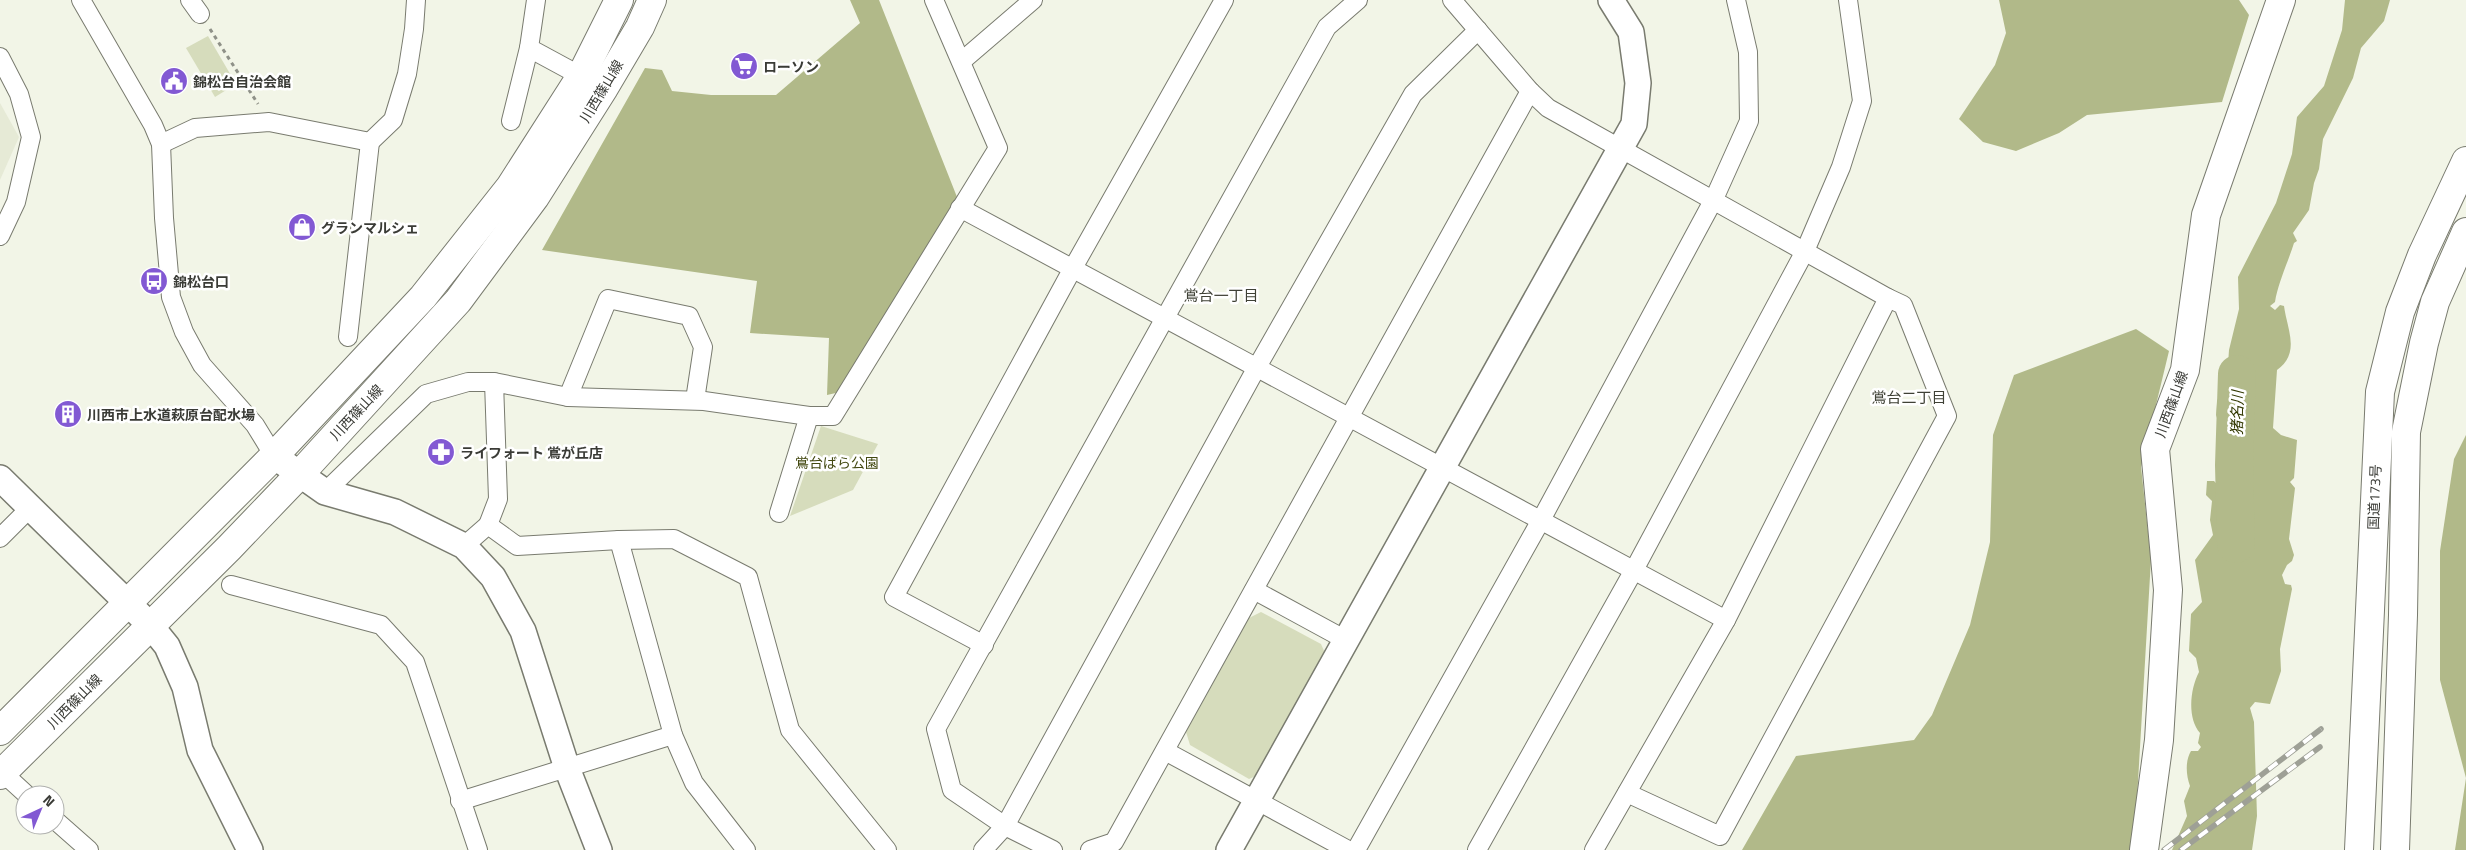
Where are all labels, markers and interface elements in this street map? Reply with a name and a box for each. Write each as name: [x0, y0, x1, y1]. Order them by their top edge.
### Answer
supermarket icon: ローソン: [729, 51, 759, 81]
street label: 川西篠山線: [574, 56, 628, 126]
place label: ローソン: [763, 56, 819, 77]
public building icon: 錦松台自治会館: [159, 66, 189, 96]
place label: 錦松台自治会館: [193, 71, 291, 92]
shop icon: グランマルシェ: [287, 212, 317, 242]
place label: グランマルシェ: [321, 217, 419, 238]
bus stop icon: 錦松台口: [139, 266, 169, 296]
place label: 錦松台口: [173, 271, 229, 292]
district label: 鴬台一丁目: [1183, 284, 1259, 307]
street label: 川西篠山線: [2149, 368, 2193, 440]
street label: 川西篠山線: [324, 379, 388, 445]
district label: 鴬台二丁目: [1871, 386, 1947, 409]
water label: 猪名川: [2225, 388, 2249, 436]
building icon: 川西市上水道萩原台配水場: [53, 399, 83, 429]
place label: 川西市上水道萩原台配水場: [87, 404, 255, 425]
pharmacy icon: ライフォート 鴬が丘店: [426, 437, 456, 467]
place label: ライフォート 鴬が丘店: [460, 442, 603, 463]
park label: 鴬台ばら公園: [795, 452, 879, 473]
street label: 国道173号: [2362, 464, 2386, 530]
street label: 川西篠山線: [42, 669, 106, 733]
north arrow: [15, 785, 65, 835]
text: N: [39, 789, 60, 811]

